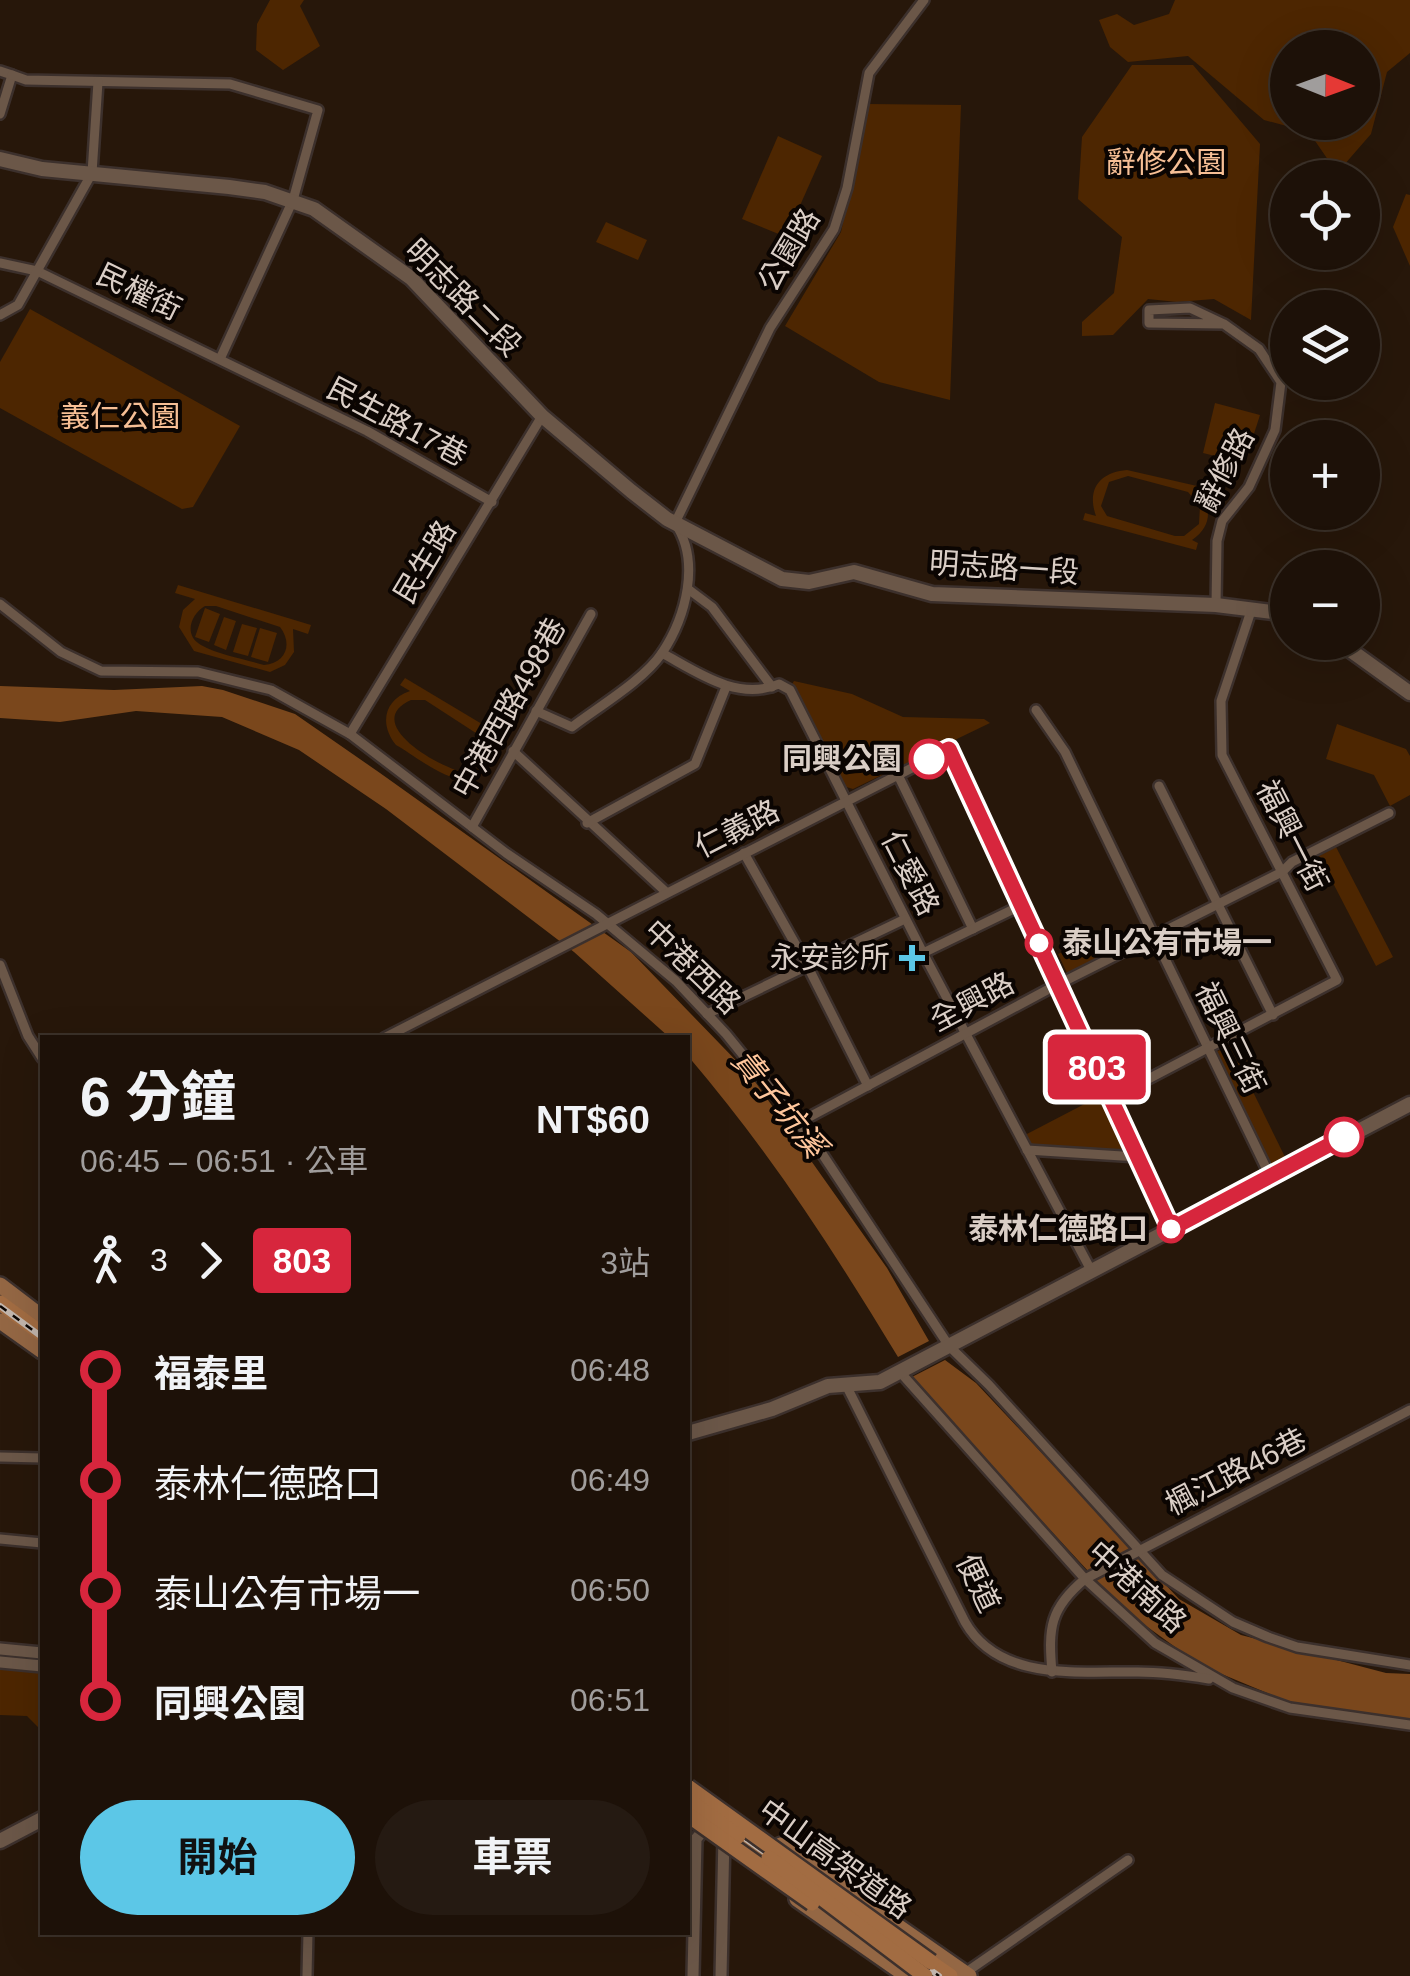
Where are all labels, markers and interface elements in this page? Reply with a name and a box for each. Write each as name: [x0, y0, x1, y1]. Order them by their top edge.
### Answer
north arrow: [1270, 30, 1380, 140]
map controls: [1270, 30, 1380, 660]
park label: 辭修公園: [1106, 146, 1226, 179]
button: locate: [1270, 160, 1380, 270]
street label: 公園路: [751, 203, 826, 297]
street label: 明志路二段: [399, 233, 528, 362]
street label: 民權街: [92, 257, 187, 326]
button: layers: [1270, 290, 1380, 400]
street label: 民生路17巷: [322, 371, 473, 472]
park label: 義仁公園: [60, 400, 180, 433]
button: +: [1270, 420, 1380, 530]
street label: 辭修路: [1189, 422, 1260, 517]
street label: 民生路: [387, 515, 462, 609]
street label: 明志路一段: [928, 546, 1080, 589]
button: −: [1270, 550, 1380, 660]
street label: 中港西路498巷: [446, 612, 571, 803]
marker: 同興公園: [910, 740, 948, 778]
place label: 同興公園: [782, 742, 902, 775]
street label: 福興一街: [1251, 775, 1334, 897]
street label: 仁義路: [689, 793, 784, 864]
street label: 仁愛路: [875, 825, 946, 920]
street label: 中港西路: [638, 913, 747, 1020]
place label: 泰山公有市場一: [1062, 926, 1272, 959]
marker: 泰山公有市場一: [1026, 930, 1052, 956]
place label: 永安診所: [770, 941, 890, 974]
marker: 永安診所: [899, 945, 925, 971]
street label: 全興路: [924, 966, 1019, 1037]
street label: 福興三街: [1189, 977, 1272, 1099]
line badge: 803: [1040, 1034, 1154, 1100]
water label: 貴子坑溪: [725, 1042, 836, 1167]
text: 803: [1068, 1048, 1126, 1087]
text: 6 分鐘: [80, 1066, 236, 1128]
text: NT$60: [536, 1099, 650, 1141]
unlabelled marker: [1325, 1118, 1363, 1156]
text: 06:45 – 06:51 · 公車: [80, 1143, 368, 1179]
place label: 泰林仁德路口: [968, 1212, 1148, 1245]
marker: 泰林仁德路口: [1158, 1216, 1184, 1242]
icon: walk: [80, 1233, 135, 1288]
icon: forward: [183, 1233, 238, 1288]
text: 803: [273, 1241, 331, 1280]
text: 3: [150, 1242, 168, 1278]
text: 3站: [600, 1245, 650, 1281]
text: 06:48: [570, 1352, 650, 1388]
text: 福泰里: [154, 1353, 268, 1395]
street label: 楓江路46巷: [1160, 1422, 1312, 1521]
text: 06:49: [570, 1462, 650, 1498]
text: 泰林仁德路口: [154, 1463, 382, 1505]
street label: 中港南路: [1082, 1534, 1193, 1639]
street label: 便道: [950, 1549, 1006, 1617]
text: 06:50: [570, 1572, 650, 1608]
text: 泰山公有市場一: [154, 1573, 420, 1615]
text: 06:51: [570, 1682, 650, 1718]
text: 同興公園: [154, 1683, 306, 1725]
street label: 中山高架道路: [753, 1792, 918, 1925]
button: 開始: [80, 1800, 355, 1915]
button: 車票: [375, 1800, 650, 1915]

